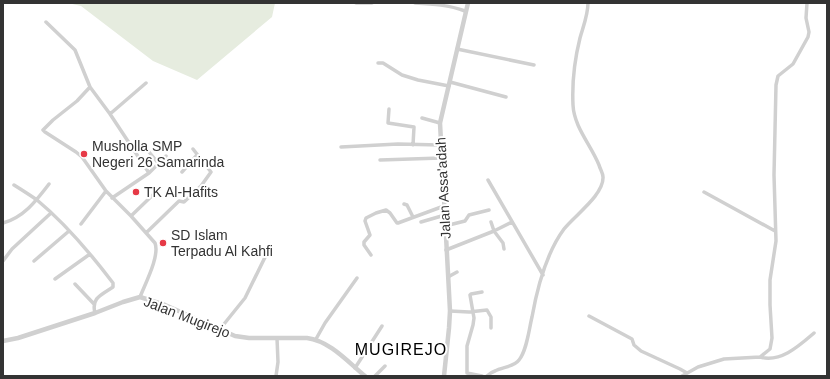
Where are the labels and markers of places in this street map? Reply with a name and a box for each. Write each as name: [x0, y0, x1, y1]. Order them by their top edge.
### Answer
place label: Musholla SMP Negeri 26 Samarinda: [92, 138, 225, 170]
marker: Musholla SMP Negeri 26 Samarinda: [79, 149, 89, 159]
place label: TK Al-Hafits: [144, 184, 218, 200]
marker: TK Al-Hafits: [131, 187, 141, 197]
place label: SD Islam Terpadu Al Kahfi: [171, 227, 273, 259]
marker: SD Islam Terpadu Al Kahfi: [158, 238, 168, 248]

